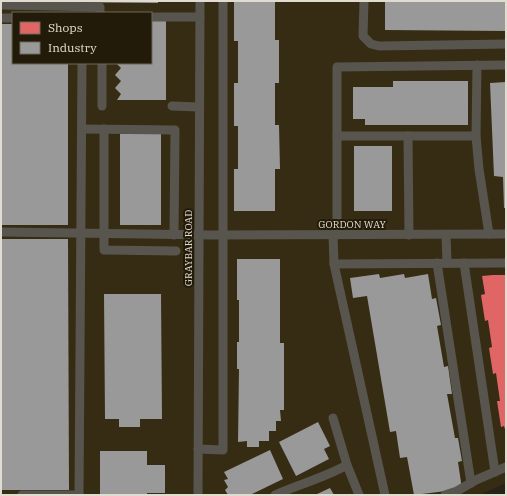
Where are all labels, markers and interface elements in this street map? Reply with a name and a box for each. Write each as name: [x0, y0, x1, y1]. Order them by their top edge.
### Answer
legend: [12, 12, 152, 64]
text: Shops: [48, 20, 83, 35]
text: Industry: [48, 40, 97, 55]
street label: GRAYBAR ROAD: [182, 210, 195, 286]
street label: GORDON WAY: [318, 218, 386, 231]

